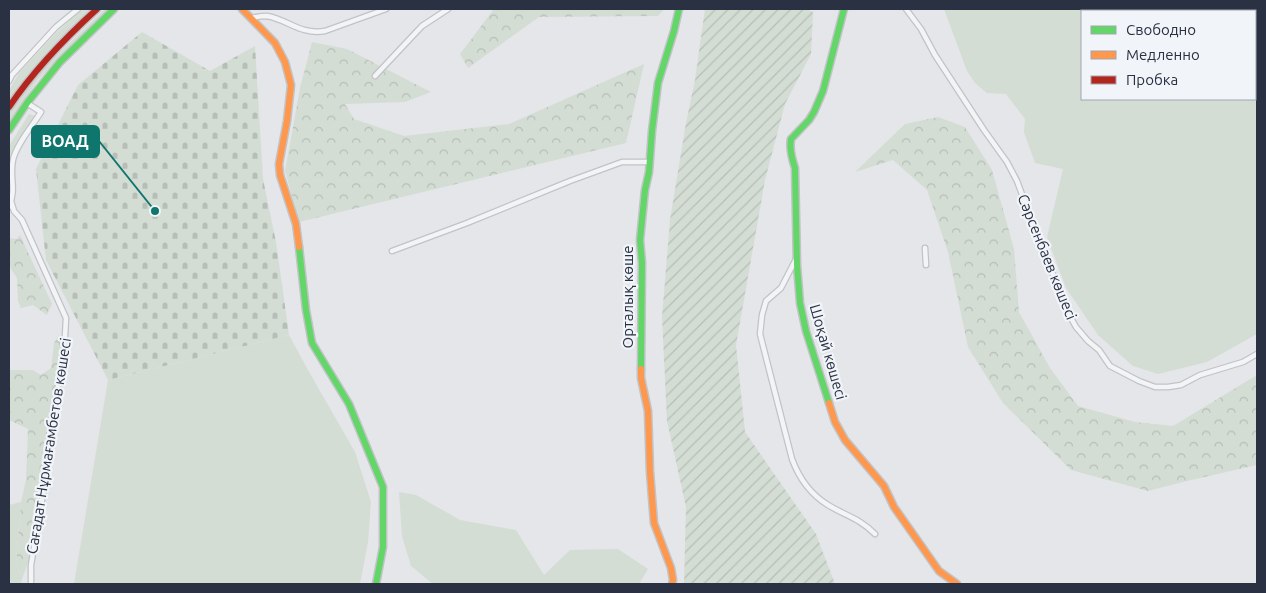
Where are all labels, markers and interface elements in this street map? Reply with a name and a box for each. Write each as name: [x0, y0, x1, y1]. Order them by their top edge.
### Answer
legend: [1081, 10, 1256, 100]
text: Свободно: [1126, 21, 1196, 38]
text: Медленно: [1126, 46, 1200, 63]
text: Пробка: [1126, 71, 1178, 88]
callout: ВОАД: [32, 126, 99, 157]
text: ВОАД: [41, 132, 89, 150]
street label: Сәрсенбаев көшесі: [1014, 191, 1080, 322]
street label: Орталық көше: [619, 246, 636, 348]
street label: Шоқай көшесі: [807, 302, 850, 402]
street label: Сағадат Нұрмағамбетов көшесі: [23, 337, 74, 555]

